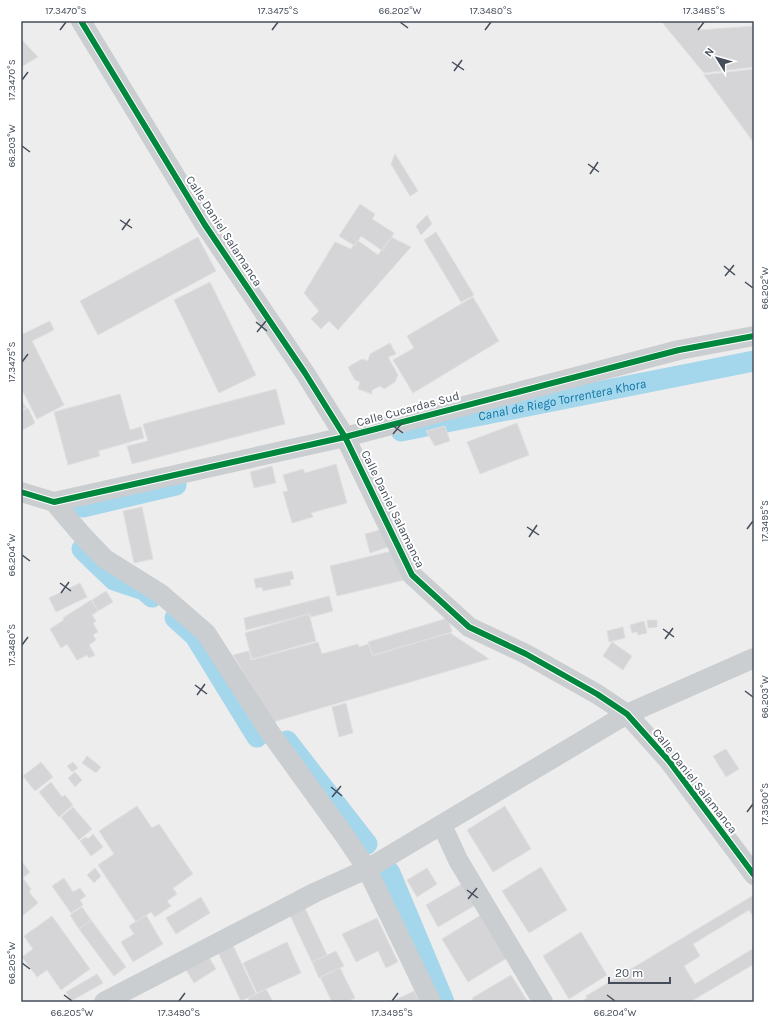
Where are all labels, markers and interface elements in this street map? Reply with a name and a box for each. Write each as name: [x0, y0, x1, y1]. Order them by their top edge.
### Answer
text: 17.3470°S: [45, 5, 87, 17]
text: 17.3475°S: [257, 5, 299, 17]
text: 66.202°W: [378, 5, 422, 17]
text: 17.3480°S: [470, 5, 512, 17]
text: 17.3485°S: [683, 5, 725, 17]
north arrow: [697, 38, 737, 78]
text: N: [702, 45, 717, 59]
text: 17.3470°S: [6, 59, 18, 101]
text: 66.203°W: [6, 124, 18, 168]
street label: Calle Daniel Salamanca: [183, 173, 265, 289]
text: 66.202°W: [759, 266, 771, 310]
text: 17.3475°S: [6, 341, 18, 383]
water label: Canal de Riego Torrentera Khora: [477, 376, 648, 424]
street label: Calle Cucardas Sud: [355, 389, 461, 429]
street label: Calle Daniel Salamanca: [358, 448, 428, 570]
text: 17.3495°S: [759, 500, 771, 542]
text: 66.204°W: [6, 533, 18, 576]
text: 17.3480°S: [6, 624, 18, 666]
text: 66.203°W: [759, 675, 771, 719]
street label: Calle Daniel Salamanca: [650, 726, 740, 836]
text: 17.3500°S: [759, 783, 771, 825]
text: 66.205°W: [6, 941, 18, 984]
scale bar: [609, 959, 670, 985]
text: 20 m: [615, 966, 643, 980]
text: 66.205°W: [51, 1007, 94, 1019]
text: 17.3490°S: [158, 1007, 200, 1019]
text: 17.3495°S: [371, 1007, 413, 1019]
text: 66.204°W: [594, 1007, 637, 1019]

